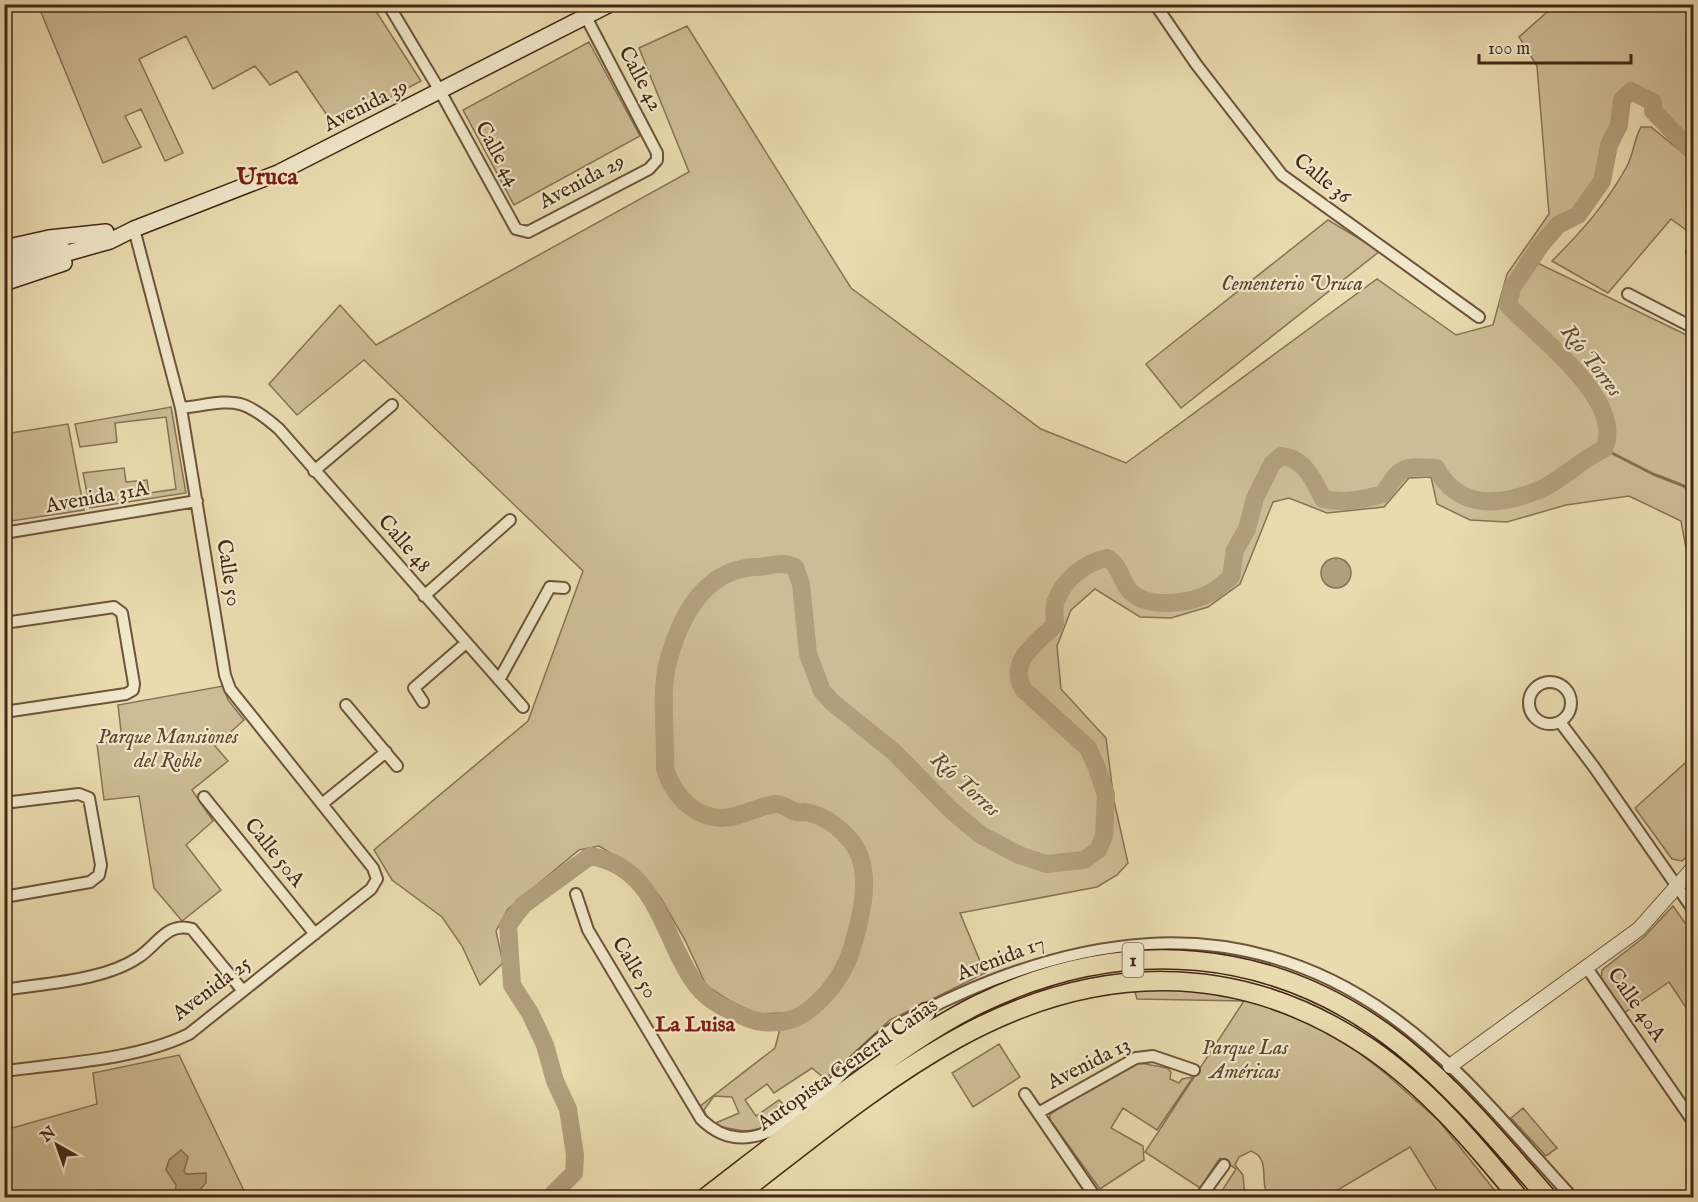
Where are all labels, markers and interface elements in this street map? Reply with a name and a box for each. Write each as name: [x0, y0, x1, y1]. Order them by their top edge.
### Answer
scale bar: [1479, 27, 1630, 65]
text: 100 m: [1488, 38, 1530, 61]
street label: Calle 42: [612, 42, 668, 116]
street label: Avenida 39: [318, 73, 413, 139]
street label: Calle 44: [468, 117, 526, 192]
street label: Avenida 29: [534, 148, 629, 216]
street label: Calle 36: [1288, 148, 1357, 211]
district label: Uruca: [235, 162, 298, 193]
park label: Cementerio Uruca: [1221, 271, 1363, 298]
water label: Río Torres: [1554, 319, 1629, 404]
street label: Avenida 31A: [42, 476, 151, 521]
street label: Calle 48: [371, 509, 437, 579]
street label: Calle 50: [209, 538, 247, 608]
park label: Parque Mansiones del Roble: [98, 724, 239, 775]
water label: Río Torres: [924, 746, 1006, 824]
street label: Calle 50A: [238, 813, 311, 894]
street label: Avenida 17: [952, 930, 1049, 988]
street label: Calle 50: [605, 932, 663, 1004]
road number: 1: [1122, 943, 1144, 977]
street label: Avenida 25: [167, 950, 257, 1028]
street label: Calle 40A: [1601, 963, 1672, 1048]
street label: Autopista General Cañas: [751, 992, 944, 1138]
district label: La Luisa: [655, 1011, 736, 1039]
street label: Avenida 13: [1042, 1032, 1135, 1097]
park label: Parque Las Américas: [1202, 1035, 1289, 1086]
north arrow: [27, 1115, 87, 1175]
text: N: [36, 1123, 60, 1148]

